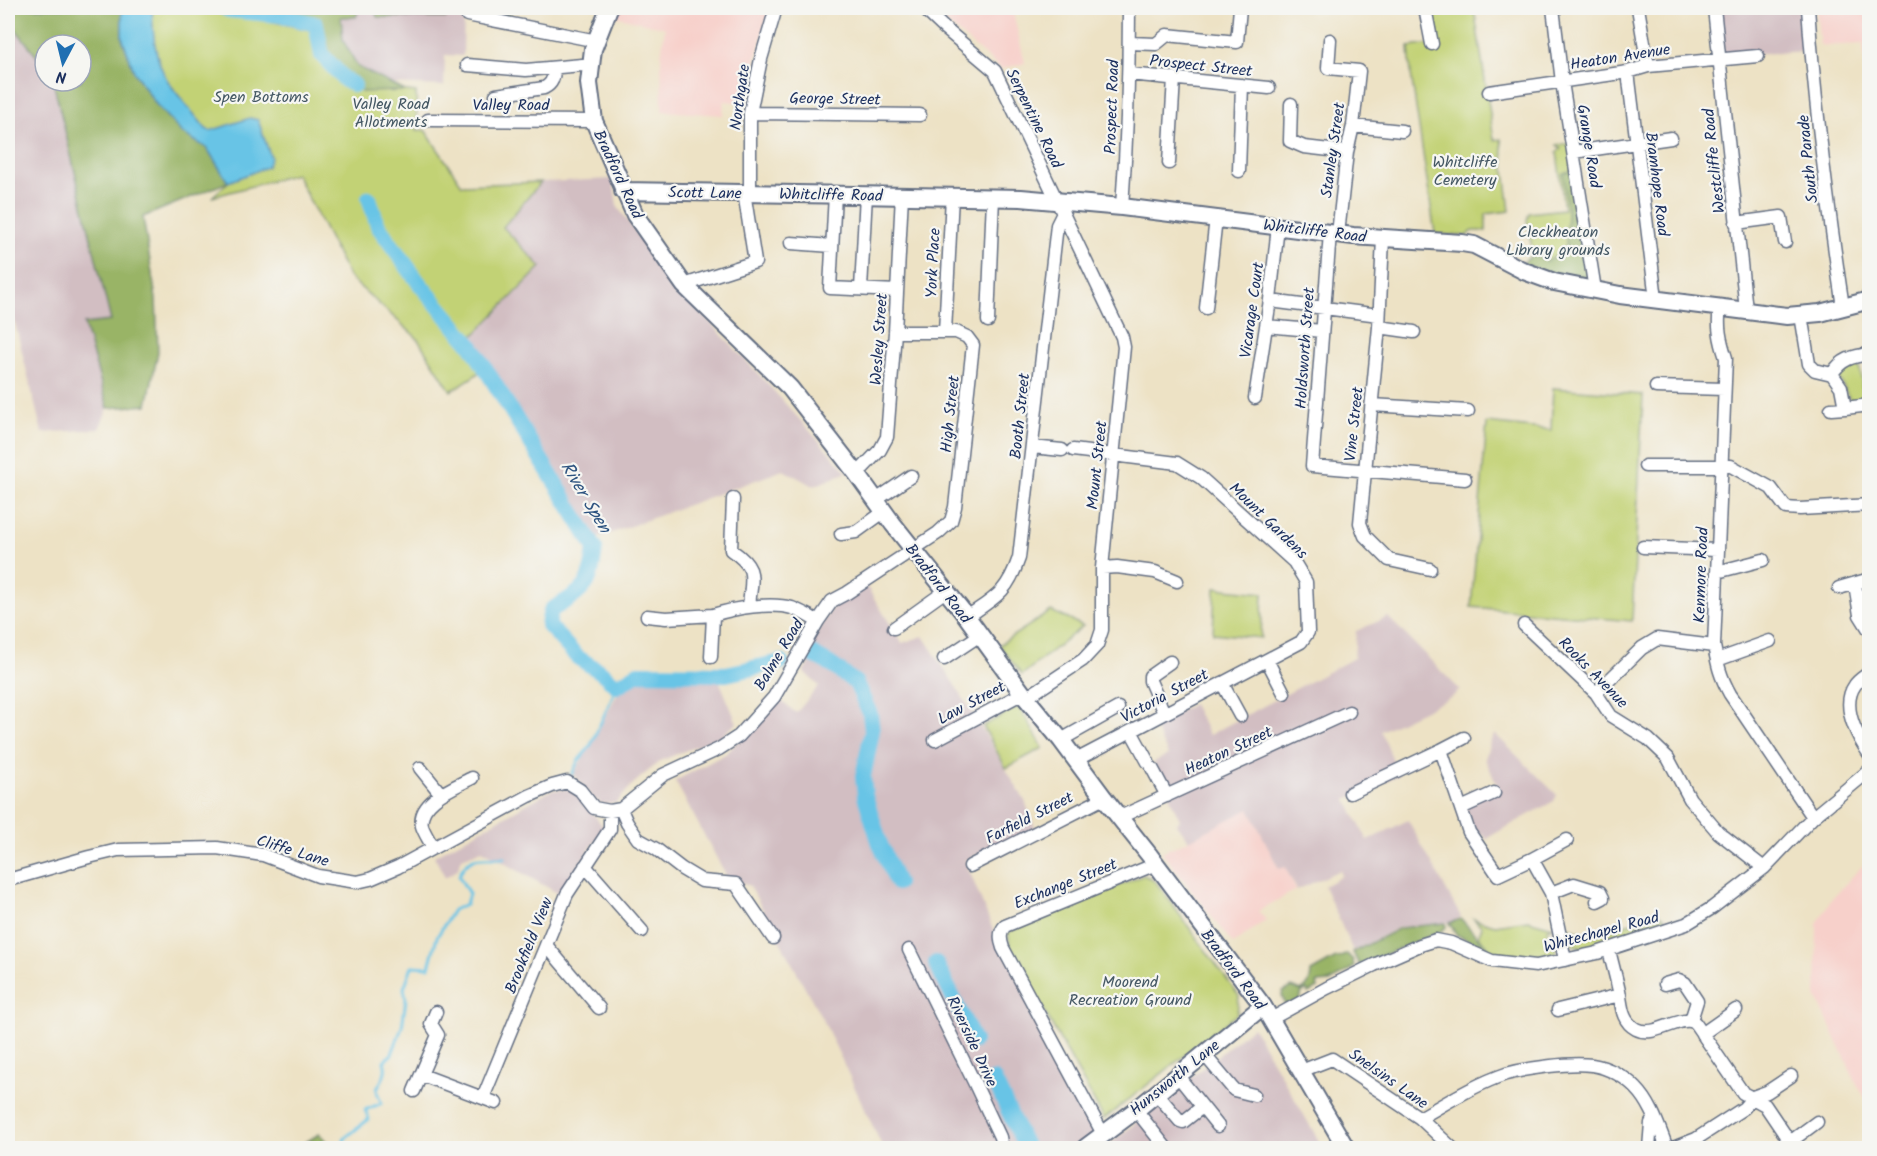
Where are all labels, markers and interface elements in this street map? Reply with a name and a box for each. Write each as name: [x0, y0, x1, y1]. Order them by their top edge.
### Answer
north arrow: [33, 33, 93, 93]
street label: Heaton Avenue: [1568, 37, 1672, 78]
street label: Prospect Street: [1148, 49, 1254, 84]
street label: Prospect Road: [1098, 58, 1127, 155]
street label: Northgate: [723, 62, 758, 132]
text: N: [55, 63, 68, 89]
street label: Serpentine Road: [999, 64, 1069, 174]
park label: Spen Bottoms: [214, 85, 309, 110]
street label: George Street: [789, 86, 882, 113]
park label: Valley Road Allotments: [352, 92, 431, 135]
street label: Valley Road: [472, 93, 551, 118]
street label: Stanley Street: [1314, 100, 1353, 200]
street label: Grange Road: [1570, 103, 1608, 191]
street label: Westcliffe Road: [1696, 106, 1732, 215]
street label: South Parade: [1791, 113, 1826, 204]
street label: Bradford Road: [586, 126, 650, 224]
street label: Bramhope Road: [1638, 131, 1675, 239]
park label: Whitcliffe Cemetery: [1432, 150, 1498, 193]
street label: Scott Lane: [668, 180, 742, 207]
street label: Whitcliffe Road: [779, 182, 884, 209]
street label: Whitcliffe Road: [1262, 213, 1369, 250]
park label: Cleckheaton Library grounds: [1506, 220, 1610, 263]
street label: York Place: [919, 227, 948, 299]
street label: Vicarage Court: [1233, 260, 1272, 360]
street label: Holdsworth Street: [1289, 286, 1322, 410]
street label: Wesley Street: [864, 291, 895, 386]
street label: Booth Street: [1004, 371, 1038, 460]
street label: High Street: [934, 373, 967, 454]
street label: Vine Street: [1338, 385, 1371, 463]
street label: Mount Street: [1080, 419, 1115, 511]
water label: River Spen: [552, 456, 618, 541]
street label: Mount Gardens: [1223, 477, 1313, 566]
street label: Kenmore Road: [1687, 526, 1716, 624]
street label: Bradford Road: [898, 538, 978, 630]
street label: Balme Road: [748, 613, 811, 696]
street label: Rooks Avenue: [1552, 631, 1634, 715]
street label: Victoria Street: [1116, 662, 1214, 730]
street label: Law Street: [933, 675, 1011, 732]
street label: Heaton Street: [1181, 720, 1277, 783]
street label: Farfield Street: [981, 785, 1079, 851]
street label: Cliffe Lane: [253, 829, 332, 874]
street label: Exchange Street: [1010, 852, 1122, 917]
street label: Brookfield View: [499, 893, 560, 997]
street label: Whitechapel Road: [1541, 905, 1663, 960]
street label: Bradford Road: [1194, 924, 1272, 1017]
park label: Moorend Recreation Ground: [1069, 970, 1192, 1013]
street label: Riverside Drive: [940, 992, 1004, 1091]
street label: Hunsworth Lane: [1124, 1034, 1226, 1123]
street label: Snelsins Lane: [1343, 1042, 1433, 1116]

